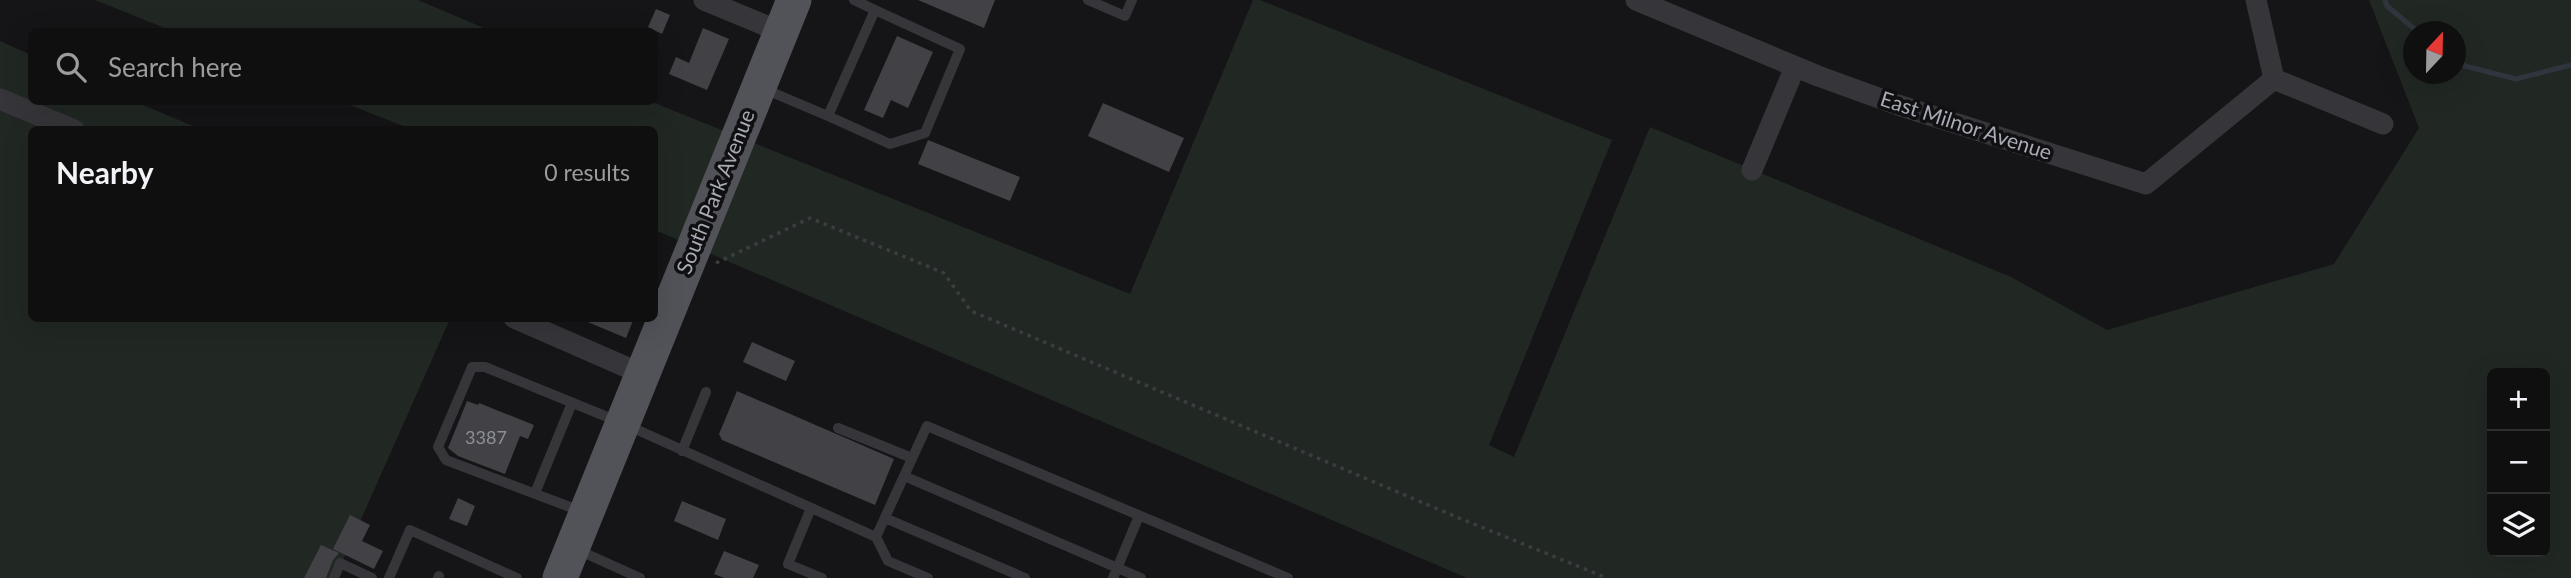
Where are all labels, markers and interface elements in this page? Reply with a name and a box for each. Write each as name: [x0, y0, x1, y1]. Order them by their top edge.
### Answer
north arrow: [2403, 21, 2466, 84]
search box: [28, 28, 658, 105]
icon: search: [52, 48, 90, 86]
text: Search here: [108, 51, 242, 83]
street label: East Milnor Avenue: [1878, 85, 2055, 164]
street label: South Park Avenue: [670, 106, 759, 277]
text: Nearby: [56, 154, 154, 190]
text: 0 results: [544, 158, 630, 186]
map controls: [2487, 368, 2550, 557]
button: +: [2487, 368, 2550, 431]
house number: 3387: [465, 426, 507, 448]
button: −: [2487, 431, 2550, 494]
button: layers: [2487, 494, 2550, 557]

